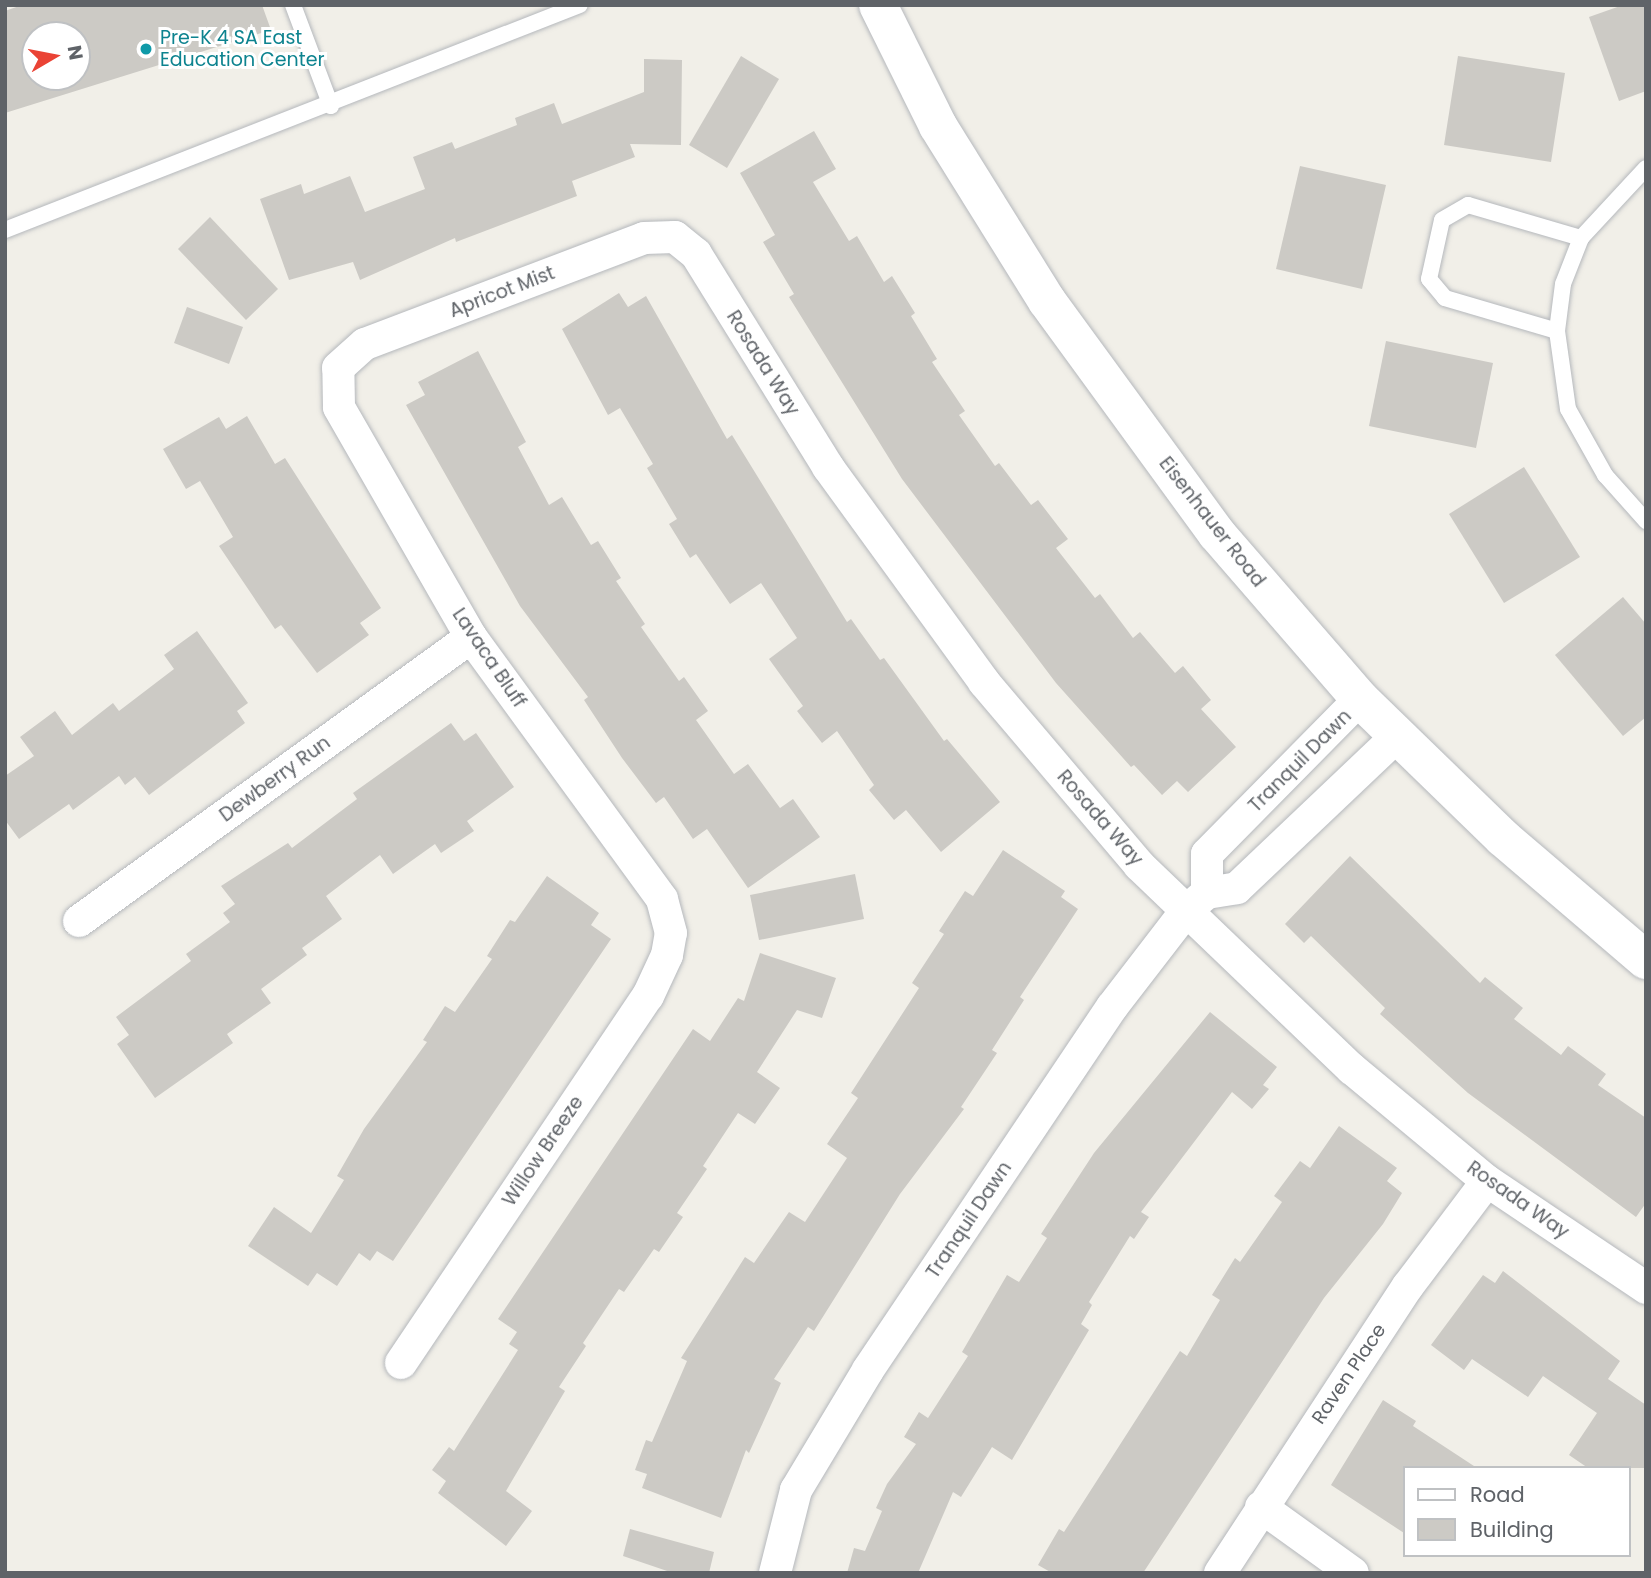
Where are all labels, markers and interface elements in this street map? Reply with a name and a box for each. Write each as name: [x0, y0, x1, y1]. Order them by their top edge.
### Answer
north arrow: [21, 21, 91, 91]
place label: Pre-K 4 SA East Education Center: [160, 27, 325, 71]
marker: Pre-K 4 SA East Education Center: [138, 41, 154, 57]
text: N: [61, 43, 90, 62]
street label: Apricot Mist: [446, 261, 558, 323]
street label: Rosada Way: [722, 306, 804, 420]
street label: Eisenhauer Road: [1154, 452, 1270, 592]
street label: Lavaca Bluff: [447, 604, 531, 712]
street label: Tranquil Dawn: [1244, 705, 1356, 817]
street label: Dewberry Run: [215, 731, 335, 827]
street label: Rosada Way: [1052, 765, 1148, 871]
street label: Willow Breeze: [498, 1092, 588, 1210]
street label: Rosada Way: [1463, 1156, 1573, 1244]
street label: Tranquil Dawn: [922, 1157, 1016, 1283]
street label: Raven Place: [1307, 1320, 1391, 1428]
legend: [1402, 1466, 1630, 1557]
text: Road: [1470, 1480, 1525, 1509]
text: Building: [1470, 1515, 1554, 1544]

